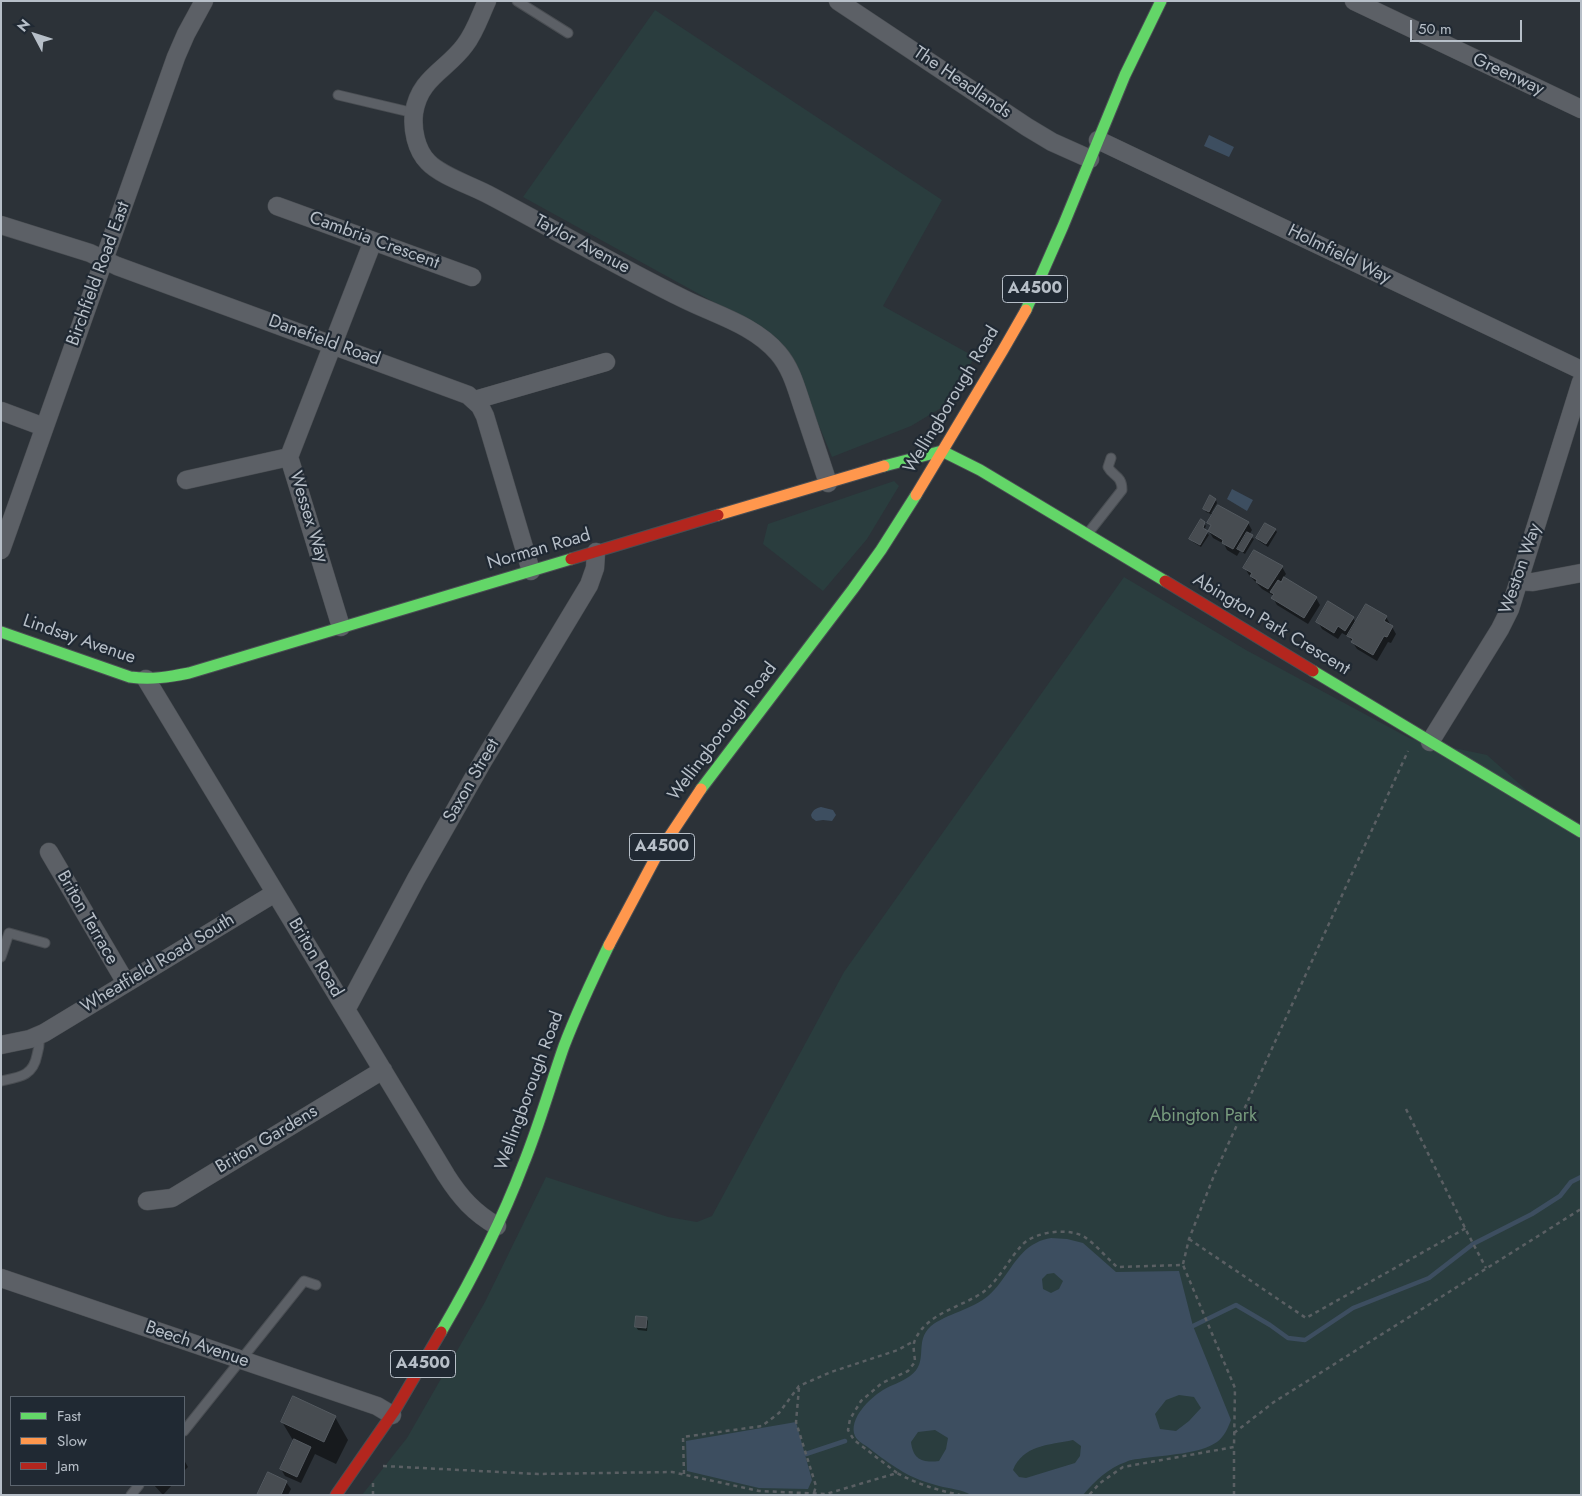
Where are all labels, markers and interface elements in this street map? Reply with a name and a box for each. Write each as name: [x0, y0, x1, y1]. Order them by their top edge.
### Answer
north arrow: [10, 10, 60, 60]
scale bar: [1412, 10, 1524, 42]
text: N: [12, 15, 35, 36]
text: 50 m: [1418, 18, 1452, 40]
street label: The Headlands: [909, 42, 1015, 124]
street label: Greenway: [1469, 49, 1547, 101]
street label: Birchfield Road East: [63, 199, 135, 349]
street label: Cambria Crescent: [306, 207, 442, 275]
street label: Taylor Avenue: [531, 211, 633, 279]
street label: Holmfield Way: [1284, 221, 1394, 289]
road number: A4500: [1002, 276, 1068, 302]
street label: Danefield Road: [265, 311, 383, 371]
street label: Wellingborough Road: [900, 323, 1004, 477]
street label: Wessex Way: [284, 469, 332, 565]
street label: Weston Way: [1495, 521, 1547, 617]
street label: Norman Road: [485, 525, 593, 575]
street label: Abington Park Crescent: [1189, 570, 1353, 680]
street label: Lindsay Avenue: [20, 611, 138, 669]
street label: Wellingborough Road: [664, 659, 782, 805]
street label: Saxon Street: [439, 735, 505, 827]
road number: A4500: [630, 834, 694, 860]
street label: Briton Terrace: [51, 867, 123, 969]
street label: Wheatfield Road South: [77, 910, 239, 1018]
street label: Briton Road: [283, 914, 347, 1002]
street label: Wellingborough Road: [491, 1009, 569, 1173]
street label: Briton Gardens: [212, 1101, 322, 1179]
park label: Abington Park: [1149, 1106, 1257, 1128]
street label: Beech Avenue: [142, 1317, 252, 1373]
road number: A4500: [390, 1350, 456, 1378]
legend: [10, 1396, 185, 1486]
text: Fast: [57, 1405, 81, 1427]
text: Slow: [57, 1430, 87, 1452]
text: Jam: [57, 1455, 80, 1477]

